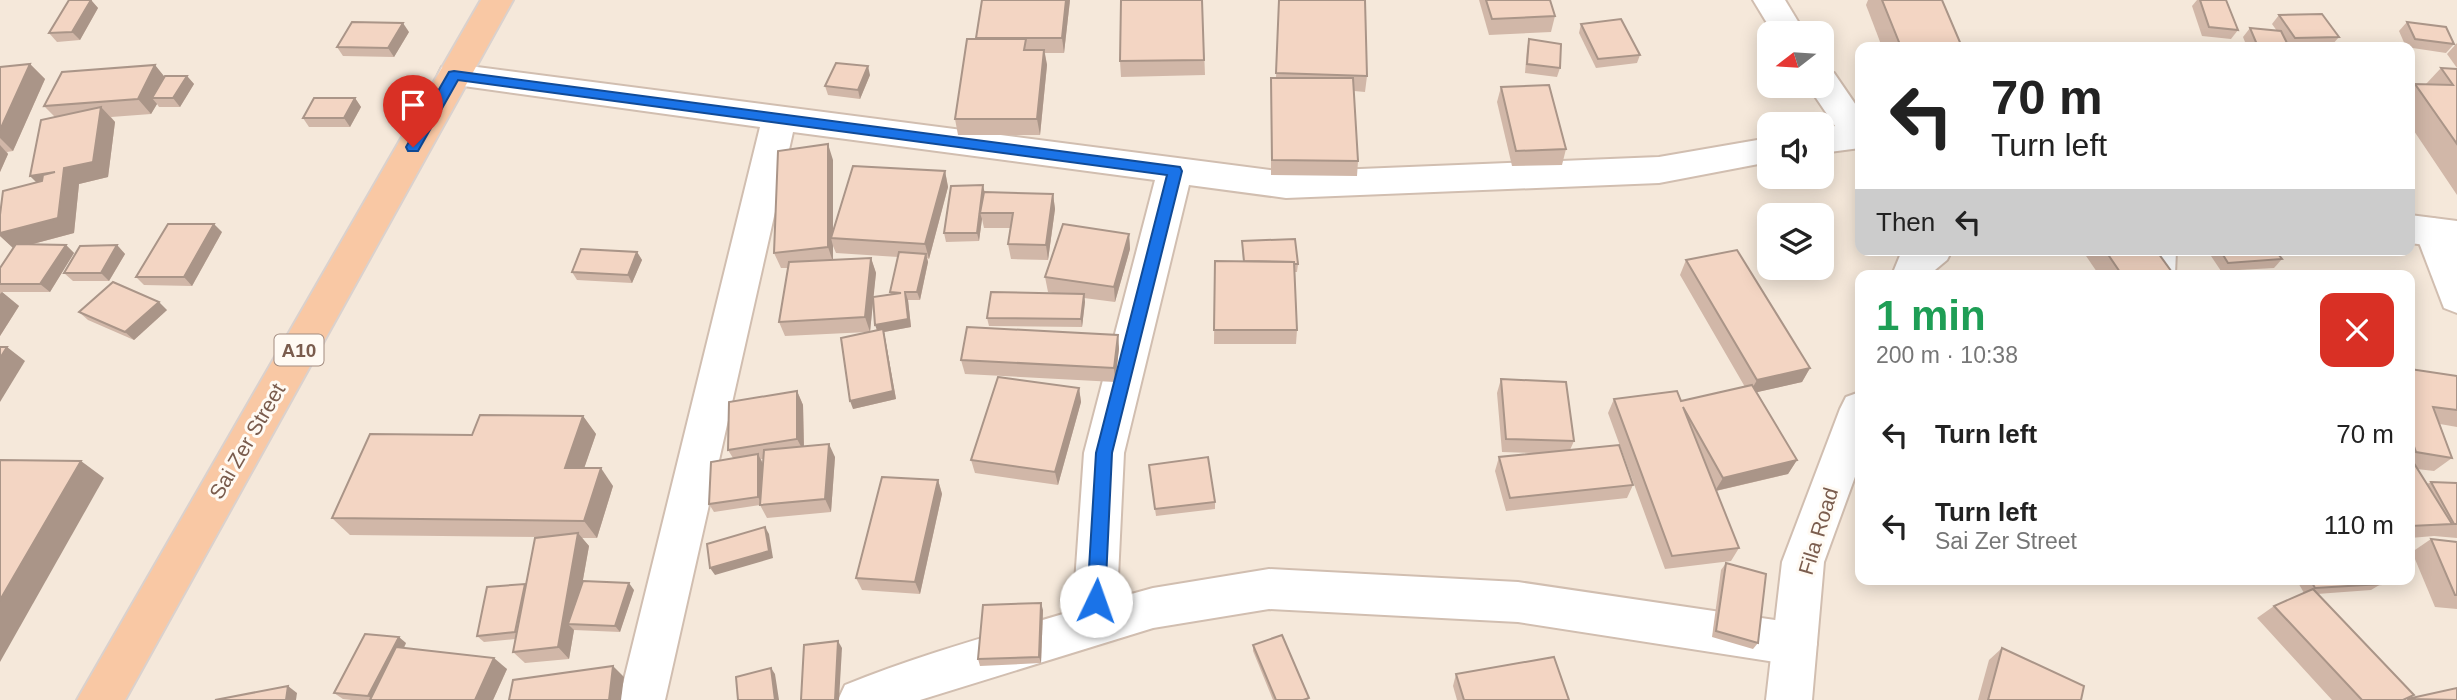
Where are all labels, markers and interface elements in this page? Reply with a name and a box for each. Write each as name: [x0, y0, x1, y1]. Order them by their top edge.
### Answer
north arrow: [1757, 21, 1834, 98]
map controls: [1757, 21, 1834, 280]
icon: left: [1876, 70, 1967, 161]
text: 70 m: [1991, 70, 2103, 124]
pin: [383, 75, 443, 147]
icon: arrive: [394, 86, 432, 124]
button: sound: [1757, 112, 1834, 189]
text: Turn left: [1991, 127, 2107, 163]
button: layers: [1757, 203, 1834, 280]
icon: left: [1949, 203, 1987, 241]
text: Then: [1876, 207, 1935, 237]
text: 1 min: [1876, 292, 1986, 339]
button: close: [2320, 293, 2394, 367]
road number: A10: [274, 334, 324, 366]
text: 200 m · 10:38: [1876, 342, 2018, 368]
street label: Sai Zer Street: [205, 379, 289, 503]
icon: left: [1876, 416, 1914, 454]
text: Turn left: [1935, 419, 2037, 449]
text: 70 m: [2336, 419, 2394, 449]
street label: Fila Road: [1794, 485, 1842, 577]
text: Turn left: [1935, 497, 2037, 527]
icon: left: [1876, 507, 1914, 545]
text: 110 m: [2324, 510, 2394, 540]
text: Sai Zer Street: [1935, 528, 2077, 554]
position arrow: [1059, 564, 1133, 638]

